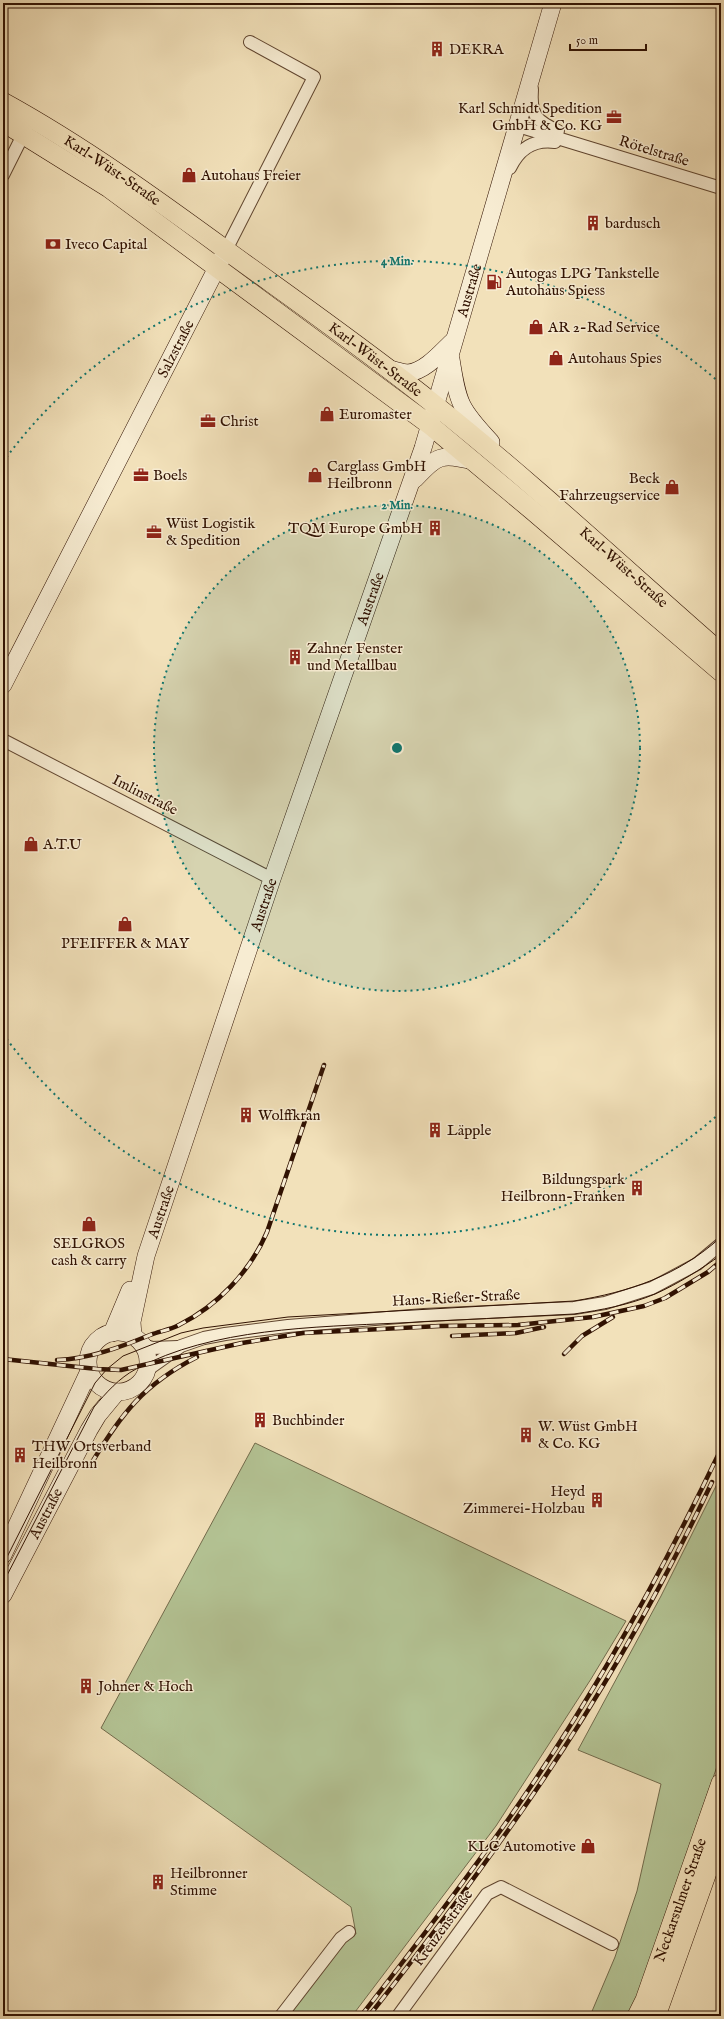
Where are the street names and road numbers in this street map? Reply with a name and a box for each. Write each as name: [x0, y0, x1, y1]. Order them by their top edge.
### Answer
street label: Karl-Wüst-Straße: [60, 131, 165, 210]
street label: Rötelstraße: [617, 131, 692, 171]
street label: Austraße: [452, 261, 486, 320]
street label: Salzstraße: [153, 316, 198, 381]
street label: Karl-Wüst-Straße: [325, 318, 426, 401]
street label: Karl-Wüst-Straße: [576, 522, 672, 612]
street label: Austraße: [352, 570, 388, 629]
street label: Imlinstraße: [109, 770, 181, 820]
street label: Austraße: [245, 875, 281, 935]
street label: Austraße: [143, 1183, 178, 1242]
street label: Hans-Rießer-Straße: [391, 1285, 521, 1311]
street label: Austraße: [24, 1485, 67, 1543]
street label: Neckarsulmer Straße: [650, 1835, 711, 1964]
street label: Kreuzenstraße: [409, 1886, 477, 1970]

